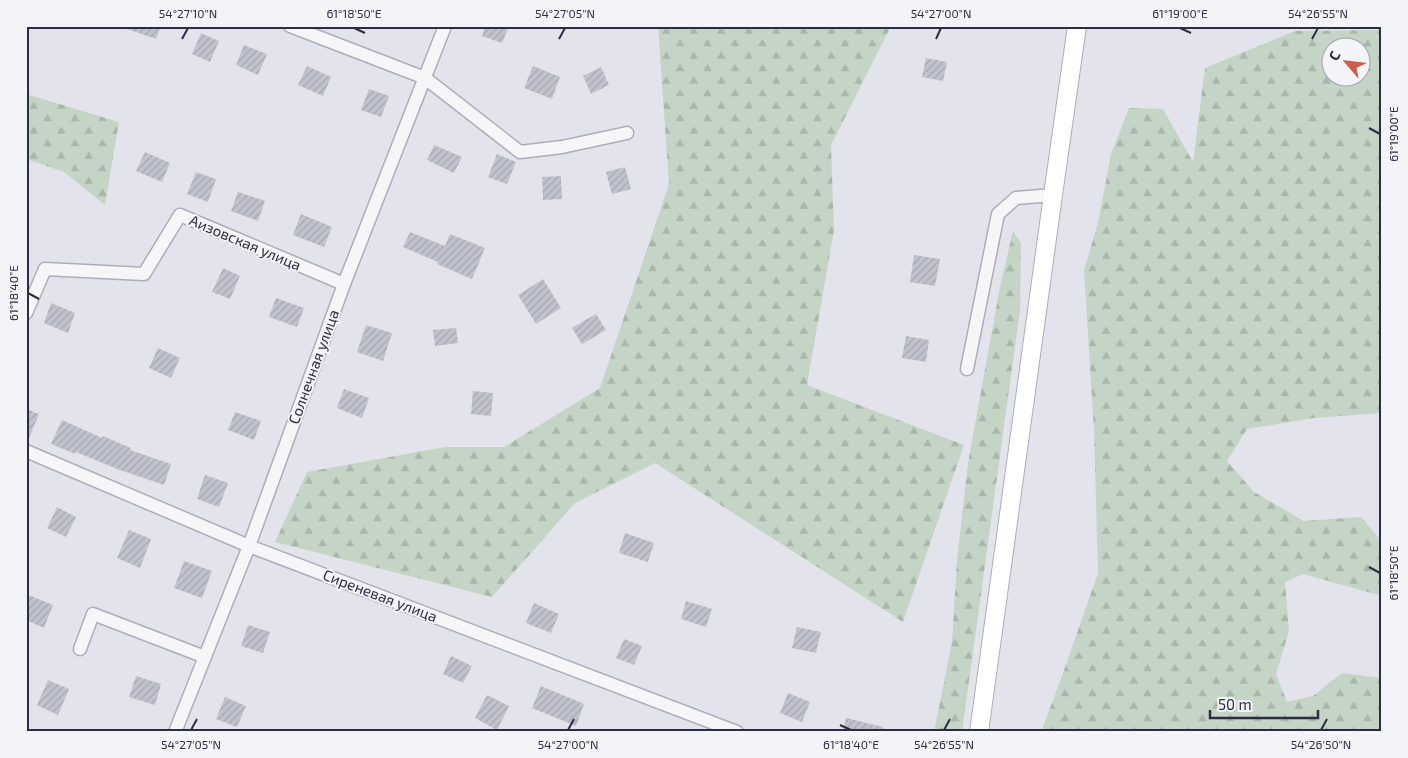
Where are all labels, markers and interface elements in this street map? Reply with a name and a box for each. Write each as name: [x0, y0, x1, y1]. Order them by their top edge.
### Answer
text: 54°27'10"N: [159, 6, 217, 20]
text: 61°18'50"E: [326, 6, 382, 20]
text: 54°27'05"N: [535, 6, 595, 20]
text: 54°27'00"N: [911, 6, 971, 20]
text: 61°19'00"E: [1152, 6, 1208, 20]
text: 54°26'55"N: [1288, 6, 1348, 20]
north arrow: [1320, 38, 1370, 88]
text: С: [1325, 48, 1344, 63]
text: 61°19'00"E: [1386, 106, 1400, 162]
street label: Аизовская улица: [186, 210, 304, 275]
text: 61°18'40"E: [6, 265, 20, 321]
street label: Солнечная улица: [284, 307, 343, 427]
text: 61°18'50"E: [1386, 545, 1400, 601]
street label: Сиреневая улица: [320, 565, 440, 626]
scale bar: [1210, 688, 1318, 720]
text: 50 m: [1218, 695, 1252, 713]
text: 54°27'05"N: [161, 737, 221, 751]
text: 54°27'00"N: [538, 737, 598, 751]
text: 61°18'40"E: [823, 737, 879, 751]
text: 54°26'55"N: [914, 737, 974, 751]
text: 54°26'50"N: [1291, 737, 1351, 751]

